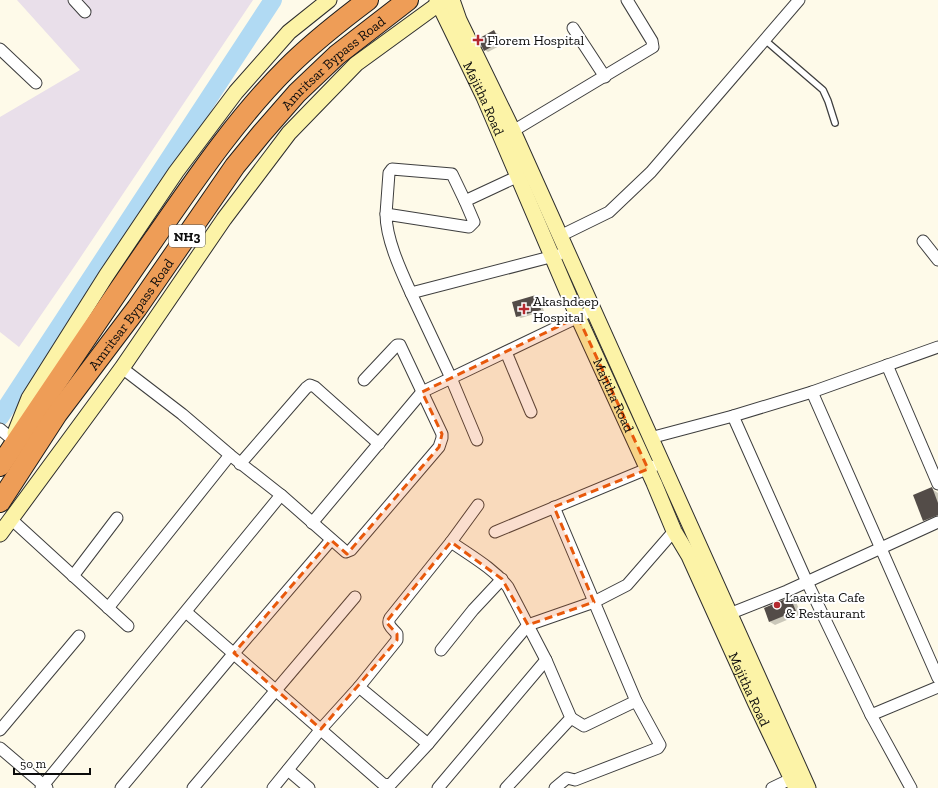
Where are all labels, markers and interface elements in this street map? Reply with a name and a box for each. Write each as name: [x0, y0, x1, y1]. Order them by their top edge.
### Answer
street label: Amritsar Bypass Road: [278, 12, 389, 113]
place label: Florem Hospital: [487, 32, 585, 49]
marker: Florem Hospital: [472, 34, 484, 46]
street label: Majitha Road: [460, 59, 508, 138]
road number: NH3: [169, 225, 205, 247]
street label: Amritsar Bypass Road: [85, 255, 177, 373]
place label: Akashdeep Hospital: [533, 293, 599, 326]
marker: Akashdeep Hospital: [518, 303, 530, 315]
street label: Majitha Road: [589, 355, 638, 435]
place label: Laavista Cafe & Restaurant: [785, 589, 866, 622]
marker: Laavista Cafe & Restaurant: [772, 600, 782, 610]
street label: Majitha Road: [725, 650, 774, 729]
scale bar: [14, 750, 90, 776]
text: 50 m: [20, 757, 47, 771]

